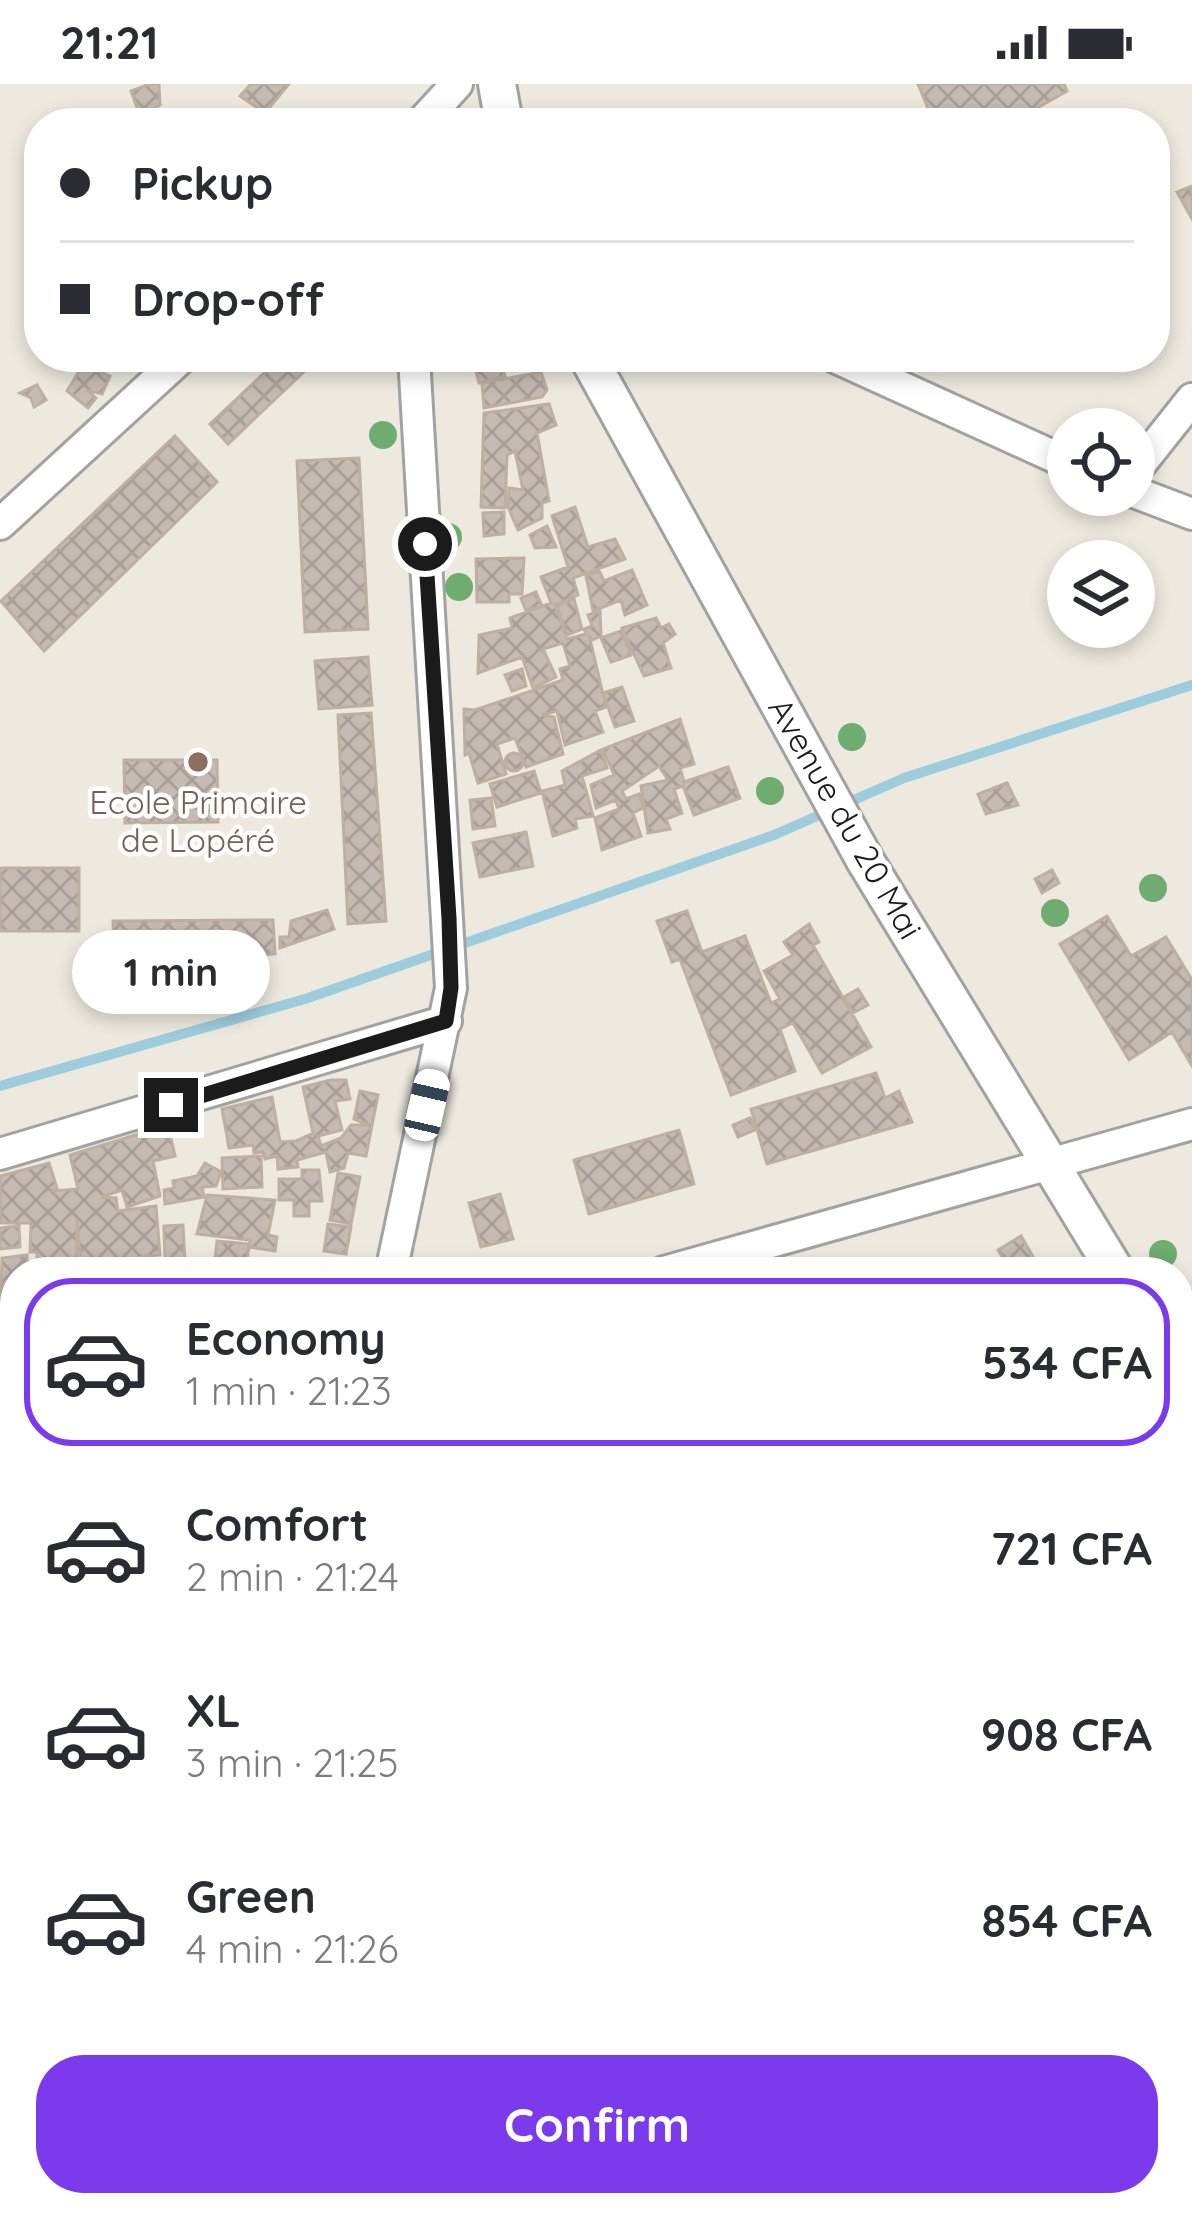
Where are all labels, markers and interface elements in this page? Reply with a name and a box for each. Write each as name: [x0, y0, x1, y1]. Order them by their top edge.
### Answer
text: 21:21: [60, 14, 159, 70]
text: Pickup: [132, 155, 273, 211]
text: Drop-off: [132, 271, 324, 327]
map controls: [1047, 408, 1155, 648]
button: locate: [1047, 408, 1155, 516]
route start: [398, 517, 452, 571]
button: layers: [1047, 540, 1155, 648]
street label: Avenue du 20 Mai: [760, 690, 932, 946]
marker: Ecole Primaire de Lopéré: [185, 749, 211, 775]
place label: Ecole Primaire de Lopéré: [89, 781, 307, 860]
callout: 1 min: [72, 931, 270, 1015]
text: 1 min: [124, 947, 218, 996]
car: [401, 1066, 453, 1144]
route end: [144, 1078, 198, 1132]
icon: car: [42, 1308, 150, 1416]
text: Economy: [186, 1310, 386, 1366]
text: 534 CFA: [982, 1334, 1152, 1390]
text: 1 min · 21:23: [186, 1366, 392, 1415]
icon: car: [42, 1494, 150, 1602]
text: Comfort: [186, 1496, 368, 1552]
text: 721 CFA: [991, 1520, 1152, 1576]
text: 2 min · 21:24: [186, 1552, 399, 1601]
icon: car: [42, 1680, 150, 1788]
text: XL: [186, 1682, 241, 1738]
text: 908 CFA: [981, 1706, 1152, 1762]
text: 3 min · 21:25: [186, 1738, 399, 1787]
icon: car: [42, 1866, 150, 1974]
text: Green: [186, 1868, 316, 1924]
text: 854 CFA: [982, 1892, 1152, 1948]
text: 4 min · 21:26: [186, 1924, 398, 1973]
button: Confirm: [36, 2055, 1158, 2193]

